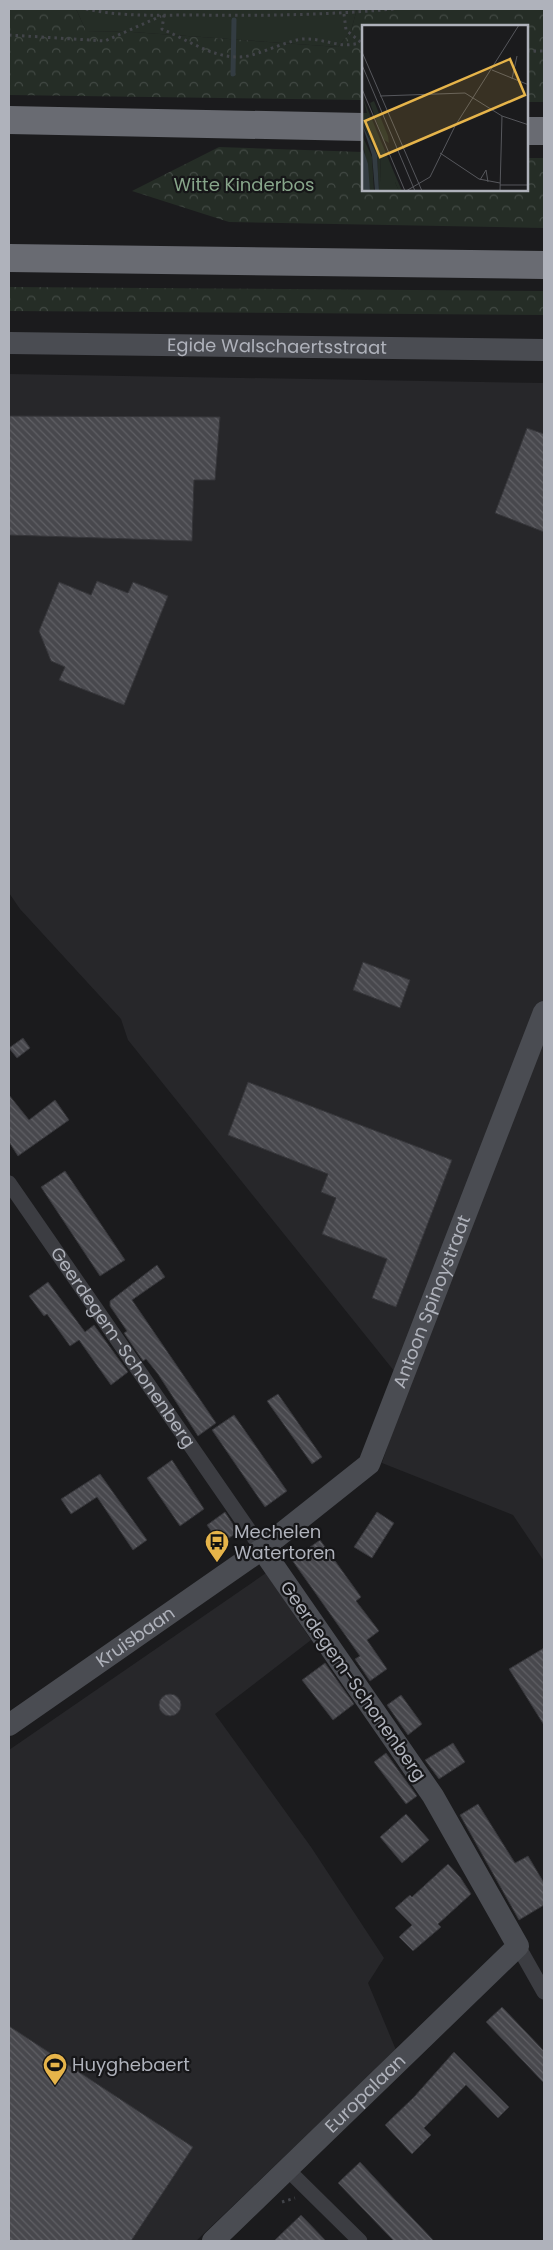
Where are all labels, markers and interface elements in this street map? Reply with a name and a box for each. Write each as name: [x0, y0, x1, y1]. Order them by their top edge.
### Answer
inset map: [362, 25, 528, 191]
park label: Witte Kinderbos: [174, 172, 314, 197]
street label: Egide Walschaertsstraat: [167, 332, 387, 360]
street label: Antoon Spinoystraat: [387, 1211, 476, 1392]
street label: Geerdegem-Schonenberg: [45, 1242, 201, 1453]
place label: Mechelen Watertoren: [234, 1519, 336, 1565]
bus stop icon: Mechelen Watertoren: [204, 1529, 230, 1563]
street label: Geerdegem-Schonenberg: [275, 1576, 432, 1786]
street label: Kruisbaan: [91, 1600, 180, 1673]
street label: Europalaan: [319, 2048, 411, 2138]
sports icon: Huyghebaert: [42, 2052, 68, 2086]
place label: Huyghebaert: [72, 2052, 190, 2077]

